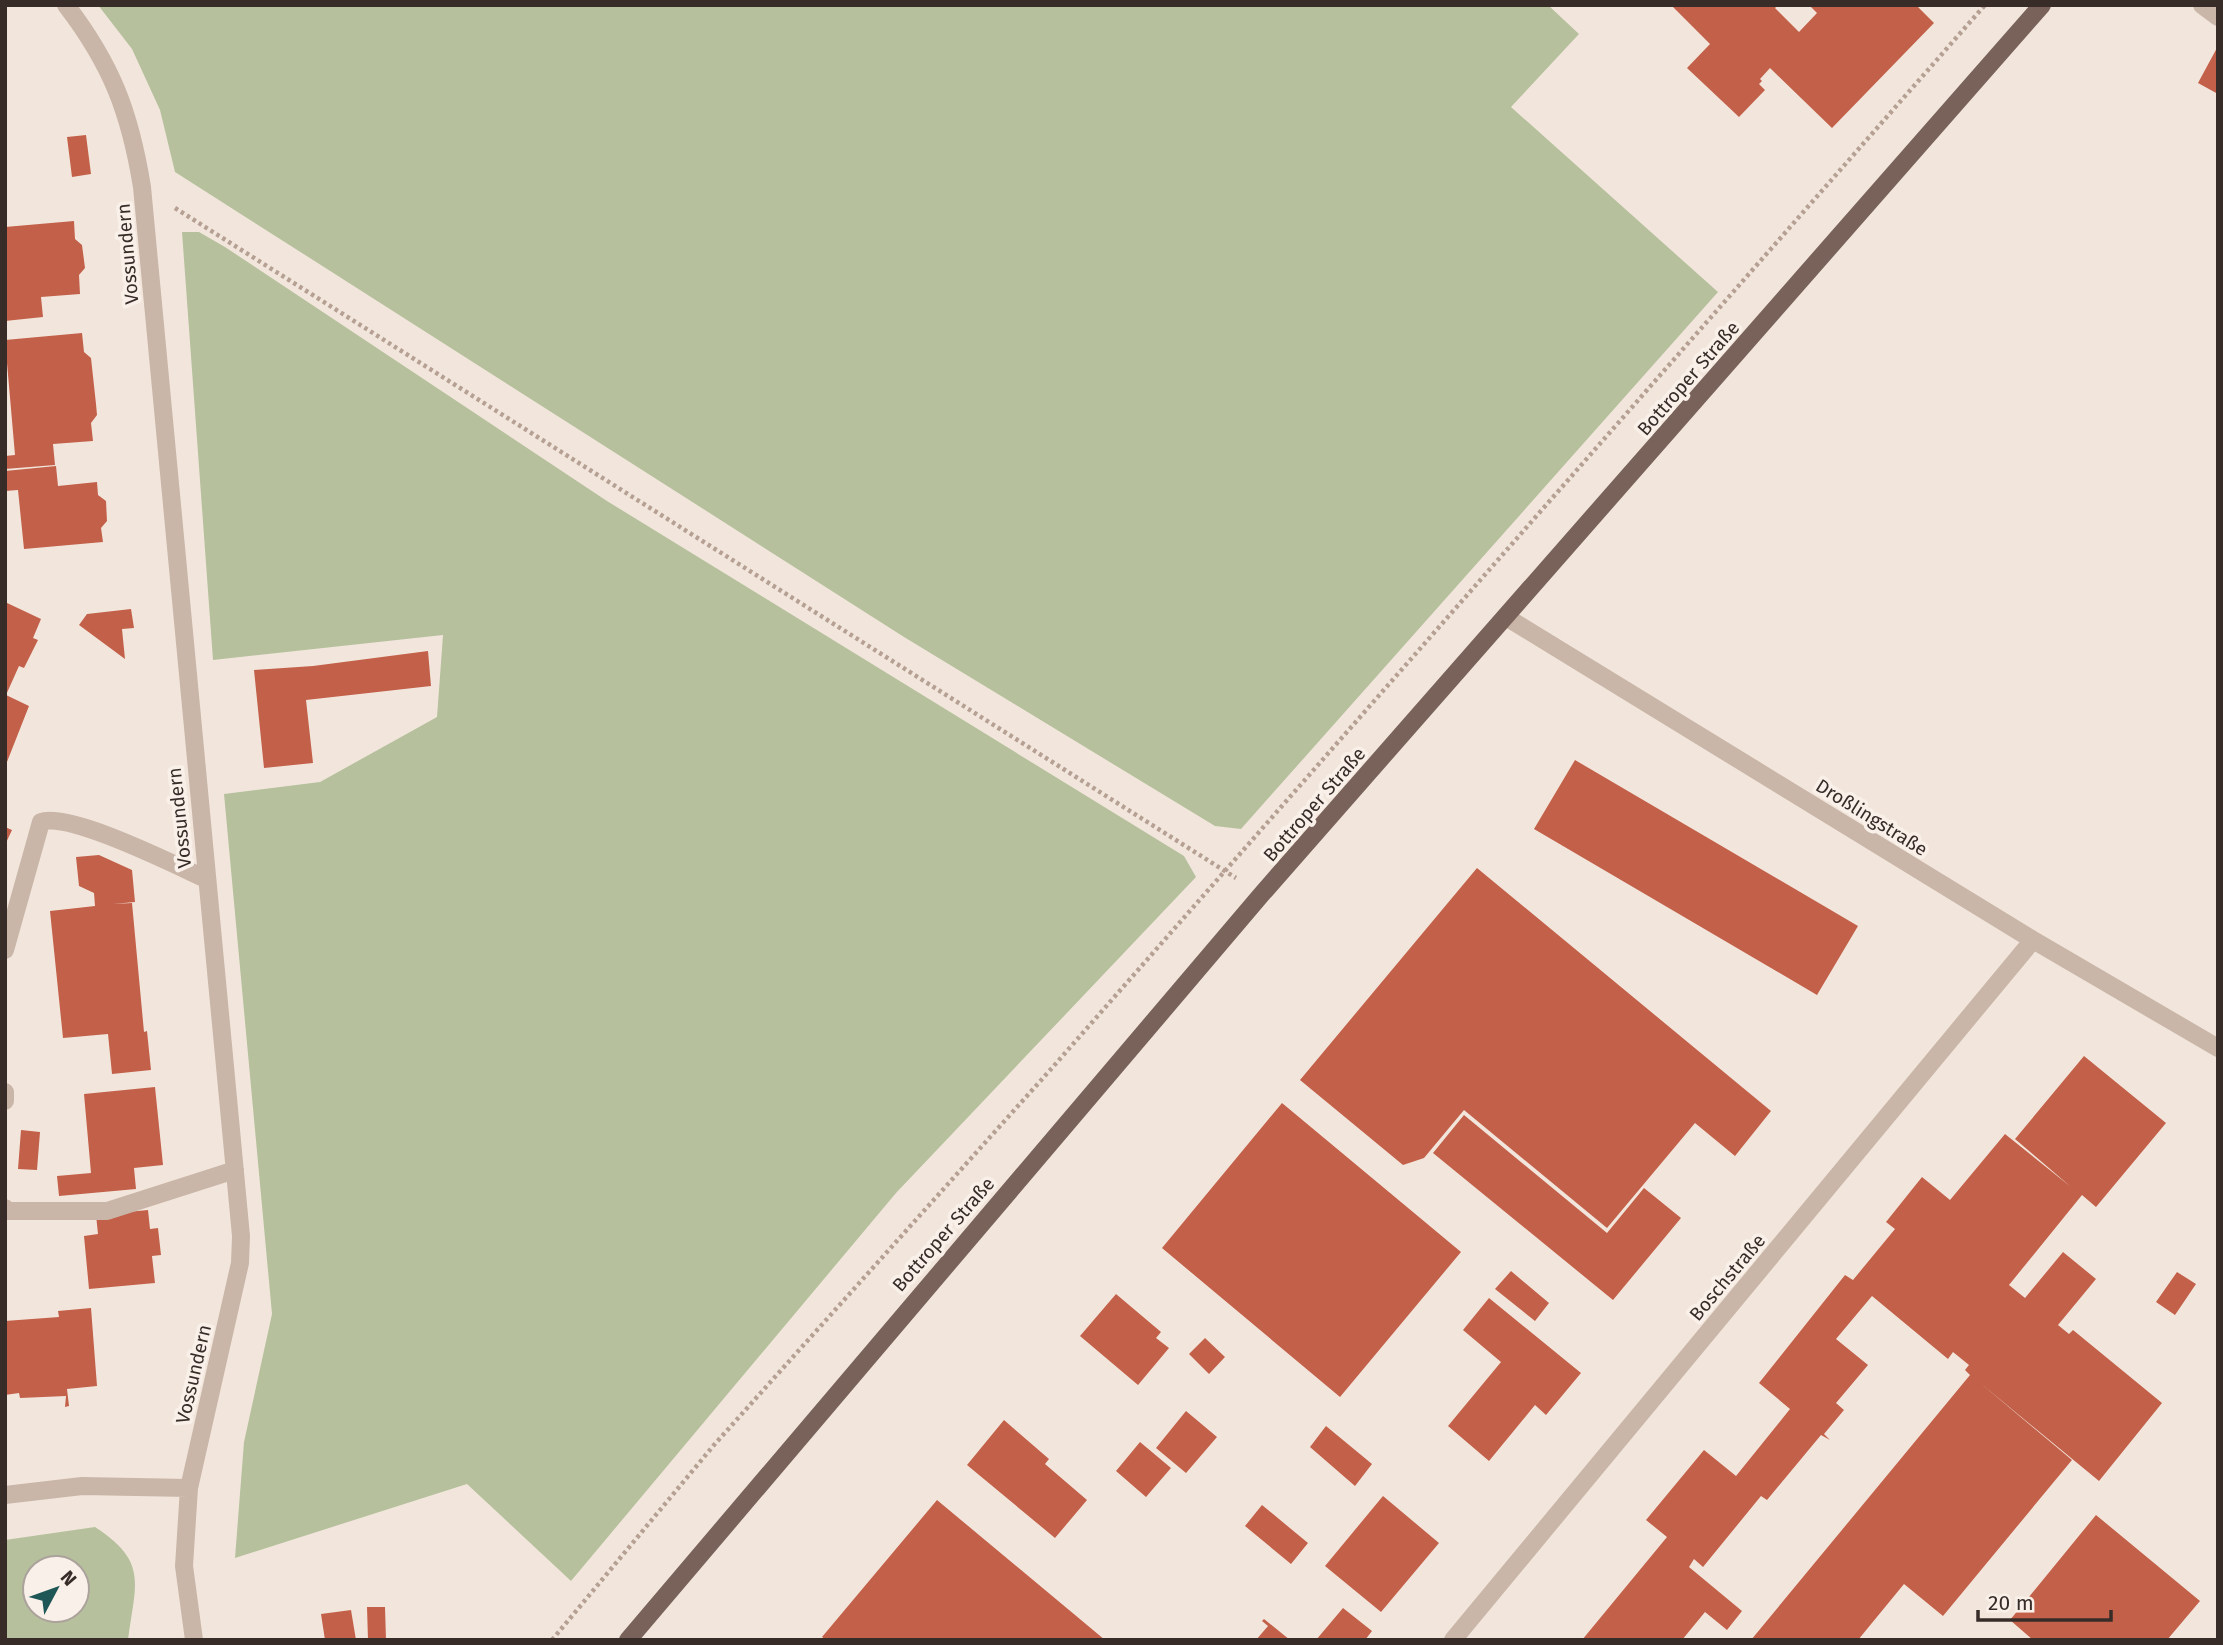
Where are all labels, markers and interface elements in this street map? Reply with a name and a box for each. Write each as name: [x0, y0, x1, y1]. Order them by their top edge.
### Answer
street label: Vossundern: [112, 203, 143, 305]
street label: Bottroper Straße: [1632, 316, 1744, 440]
street label: Bottroper Straße: [1258, 742, 1370, 866]
street label: Vossundern: [163, 766, 196, 869]
street label: Droßlingstraße: [1812, 774, 1932, 861]
street label: Bottroper Straße: [887, 1172, 999, 1296]
street label: Boschstraße: [1684, 1229, 1770, 1325]
street label: Vossundern: [171, 1322, 216, 1426]
north arrow: [21, 1554, 91, 1624]
text: N: [56, 1566, 81, 1590]
scale bar: [1978, 1578, 2111, 1622]
text: 20 m: [1988, 1590, 2034, 1616]

